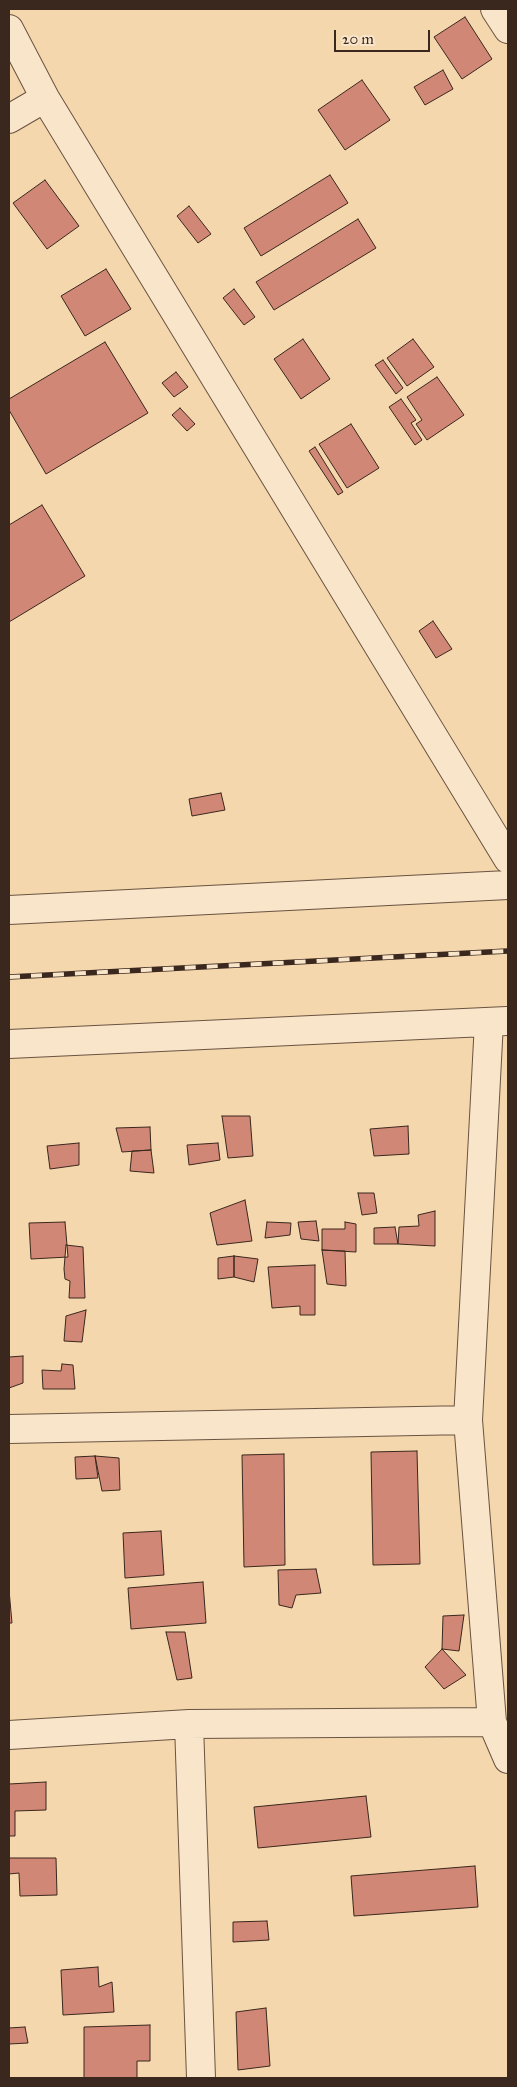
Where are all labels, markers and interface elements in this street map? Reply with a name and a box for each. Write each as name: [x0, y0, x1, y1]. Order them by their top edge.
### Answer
scale bar: [337, 20, 433, 52]
text: 20 m: [342, 30, 374, 48]

